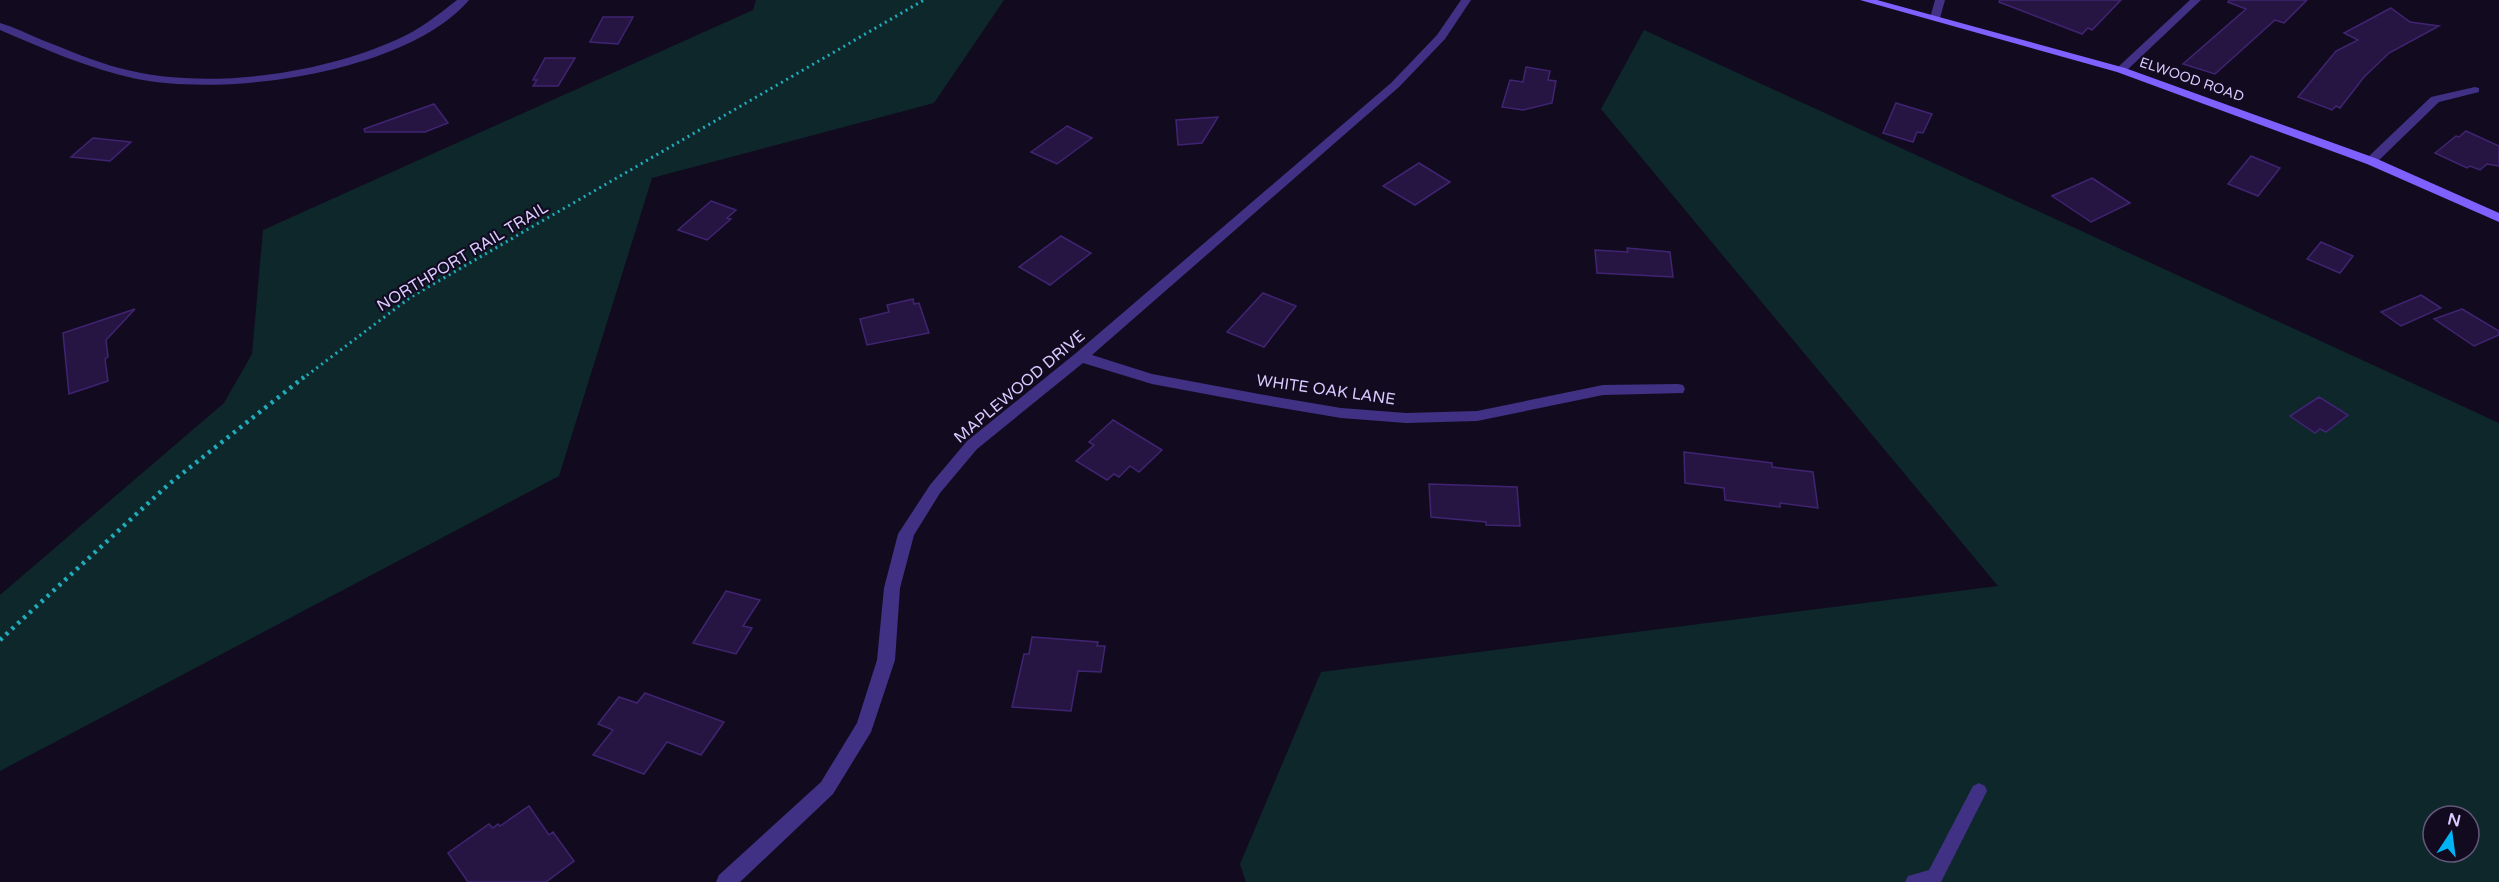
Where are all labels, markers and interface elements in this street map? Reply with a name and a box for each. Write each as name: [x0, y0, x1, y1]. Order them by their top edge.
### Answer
street label: ELWOOD ROAD: [2137, 54, 2246, 105]
street label: NORTHPORT RAIL TRAIL: [373, 198, 552, 316]
street label: MAPLEWOOD DRIVE: [950, 326, 1089, 448]
street label: WHITE OAK LANE: [1255, 370, 1397, 410]
north arrow: [2421, 804, 2481, 864]
text: N: [2446, 809, 2463, 832]

